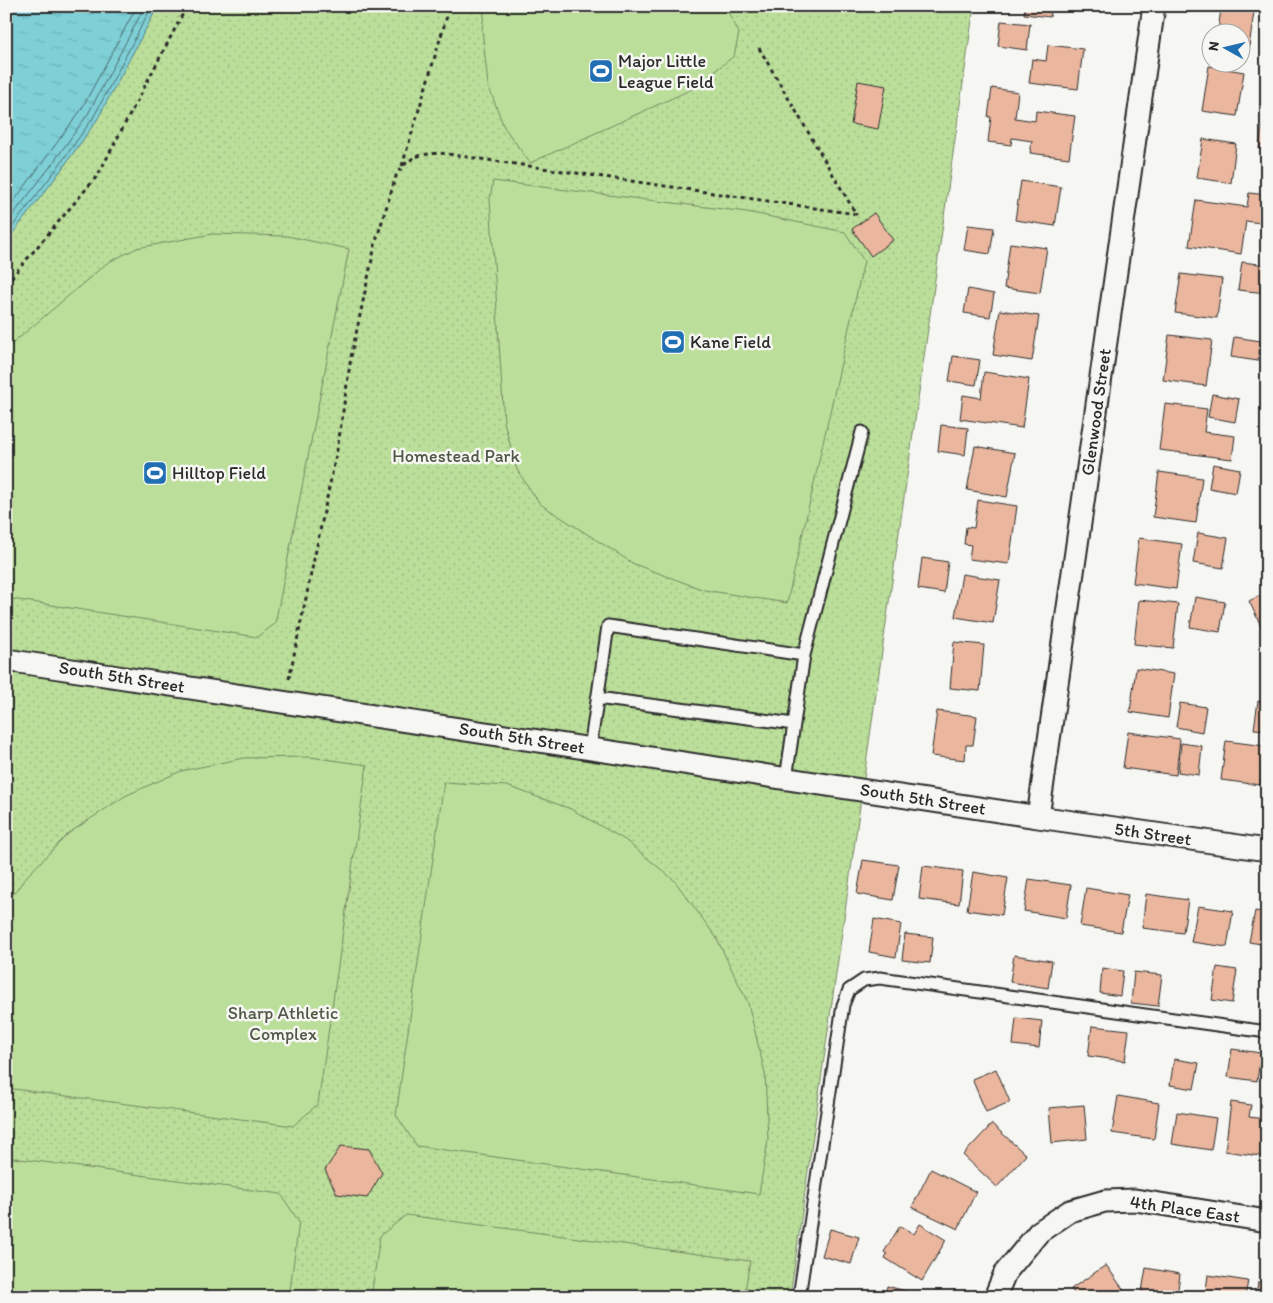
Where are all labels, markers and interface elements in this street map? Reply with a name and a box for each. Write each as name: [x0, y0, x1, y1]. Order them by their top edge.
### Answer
north arrow: [1200, 22, 1250, 72]
text: N: [1205, 40, 1223, 52]
place label: Major Little League Field: [618, 50, 714, 93]
sports icon: Major Little League Field: [588, 58, 614, 84]
sports icon: Kane Field: [660, 329, 686, 355]
place label: Kane Field: [690, 331, 771, 353]
street label: Glenwood Street: [1076, 347, 1116, 477]
park label: Homestead Park: [392, 445, 520, 467]
sports icon: Hilltop Field: [142, 460, 168, 486]
place label: Hilltop Field: [172, 462, 266, 484]
street label: South 5th Street: [58, 656, 187, 698]
street label: South 5th Street: [458, 717, 587, 759]
street label: South 5th Street: [859, 778, 988, 820]
street label: 5th Street: [1113, 818, 1193, 850]
park label: Sharp Athletic Complex: [228, 1002, 338, 1045]
street label: 4th Place East: [1129, 1190, 1242, 1228]

